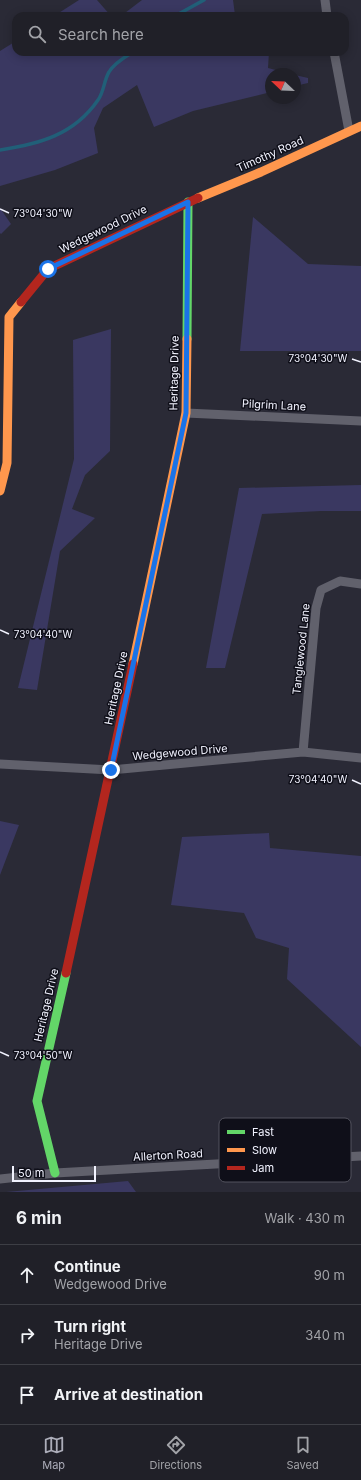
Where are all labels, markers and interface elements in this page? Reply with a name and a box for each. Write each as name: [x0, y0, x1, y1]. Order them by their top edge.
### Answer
search box: [12, 12, 349, 56]
icon: search: [26, 23, 48, 45]
text: Search here: [58, 25, 144, 44]
north arrow: [265, 68, 301, 104]
street label: Timothy Road: [234, 133, 306, 175]
street label: Wedgewood Drive: [57, 202, 149, 256]
text: 73°04'30"W: [14, 207, 73, 219]
route start: [39, 260, 57, 278]
street label: Heritage Drive: [166, 335, 182, 411]
text: 73°04'30"W: [289, 352, 348, 364]
street label: Pilgrim Lane: [242, 396, 306, 414]
street label: Tanglewood Lane: [289, 603, 313, 695]
text: 73°04'40"W: [14, 628, 72, 640]
street label: Heritage Drive: [101, 650, 131, 726]
street label: Wedgewood Drive: [132, 741, 228, 763]
route end: [102, 761, 120, 779]
text: 73°04'40"W: [289, 773, 347, 785]
street label: Heritage Drive: [31, 967, 61, 1043]
text: 73°04'50"W: [14, 1049, 73, 1061]
legend: [219, 1118, 351, 1182]
text: Fast: [252, 1125, 274, 1139]
text: Slow: [252, 1143, 277, 1157]
street label: Allerton Road: [133, 1146, 203, 1164]
text: Jam: [252, 1161, 274, 1175]
scale bar: [12, 1164, 96, 1183]
text: 50 m: [18, 1166, 44, 1180]
text: 6 min: [16, 1208, 62, 1228]
text: Walk · 430 m: [265, 1210, 345, 1226]
text: Continue: [54, 1257, 121, 1276]
icon: ahead: [16, 1264, 38, 1286]
text: 90 m: [314, 1267, 345, 1283]
text: Wedgewood Drive: [54, 1276, 167, 1292]
text: Turn right: [54, 1317, 126, 1336]
icon: right: [16, 1324, 38, 1346]
text: 340 m: [305, 1327, 345, 1343]
text: Heritage Drive: [54, 1336, 143, 1352]
icon: arrive: [16, 1384, 38, 1406]
text: Arrive at destination: [54, 1385, 203, 1404]
tab: Map: [42, 1434, 65, 1472]
tab: Directions: [150, 1434, 202, 1472]
tab: Saved: [287, 1434, 319, 1472]

